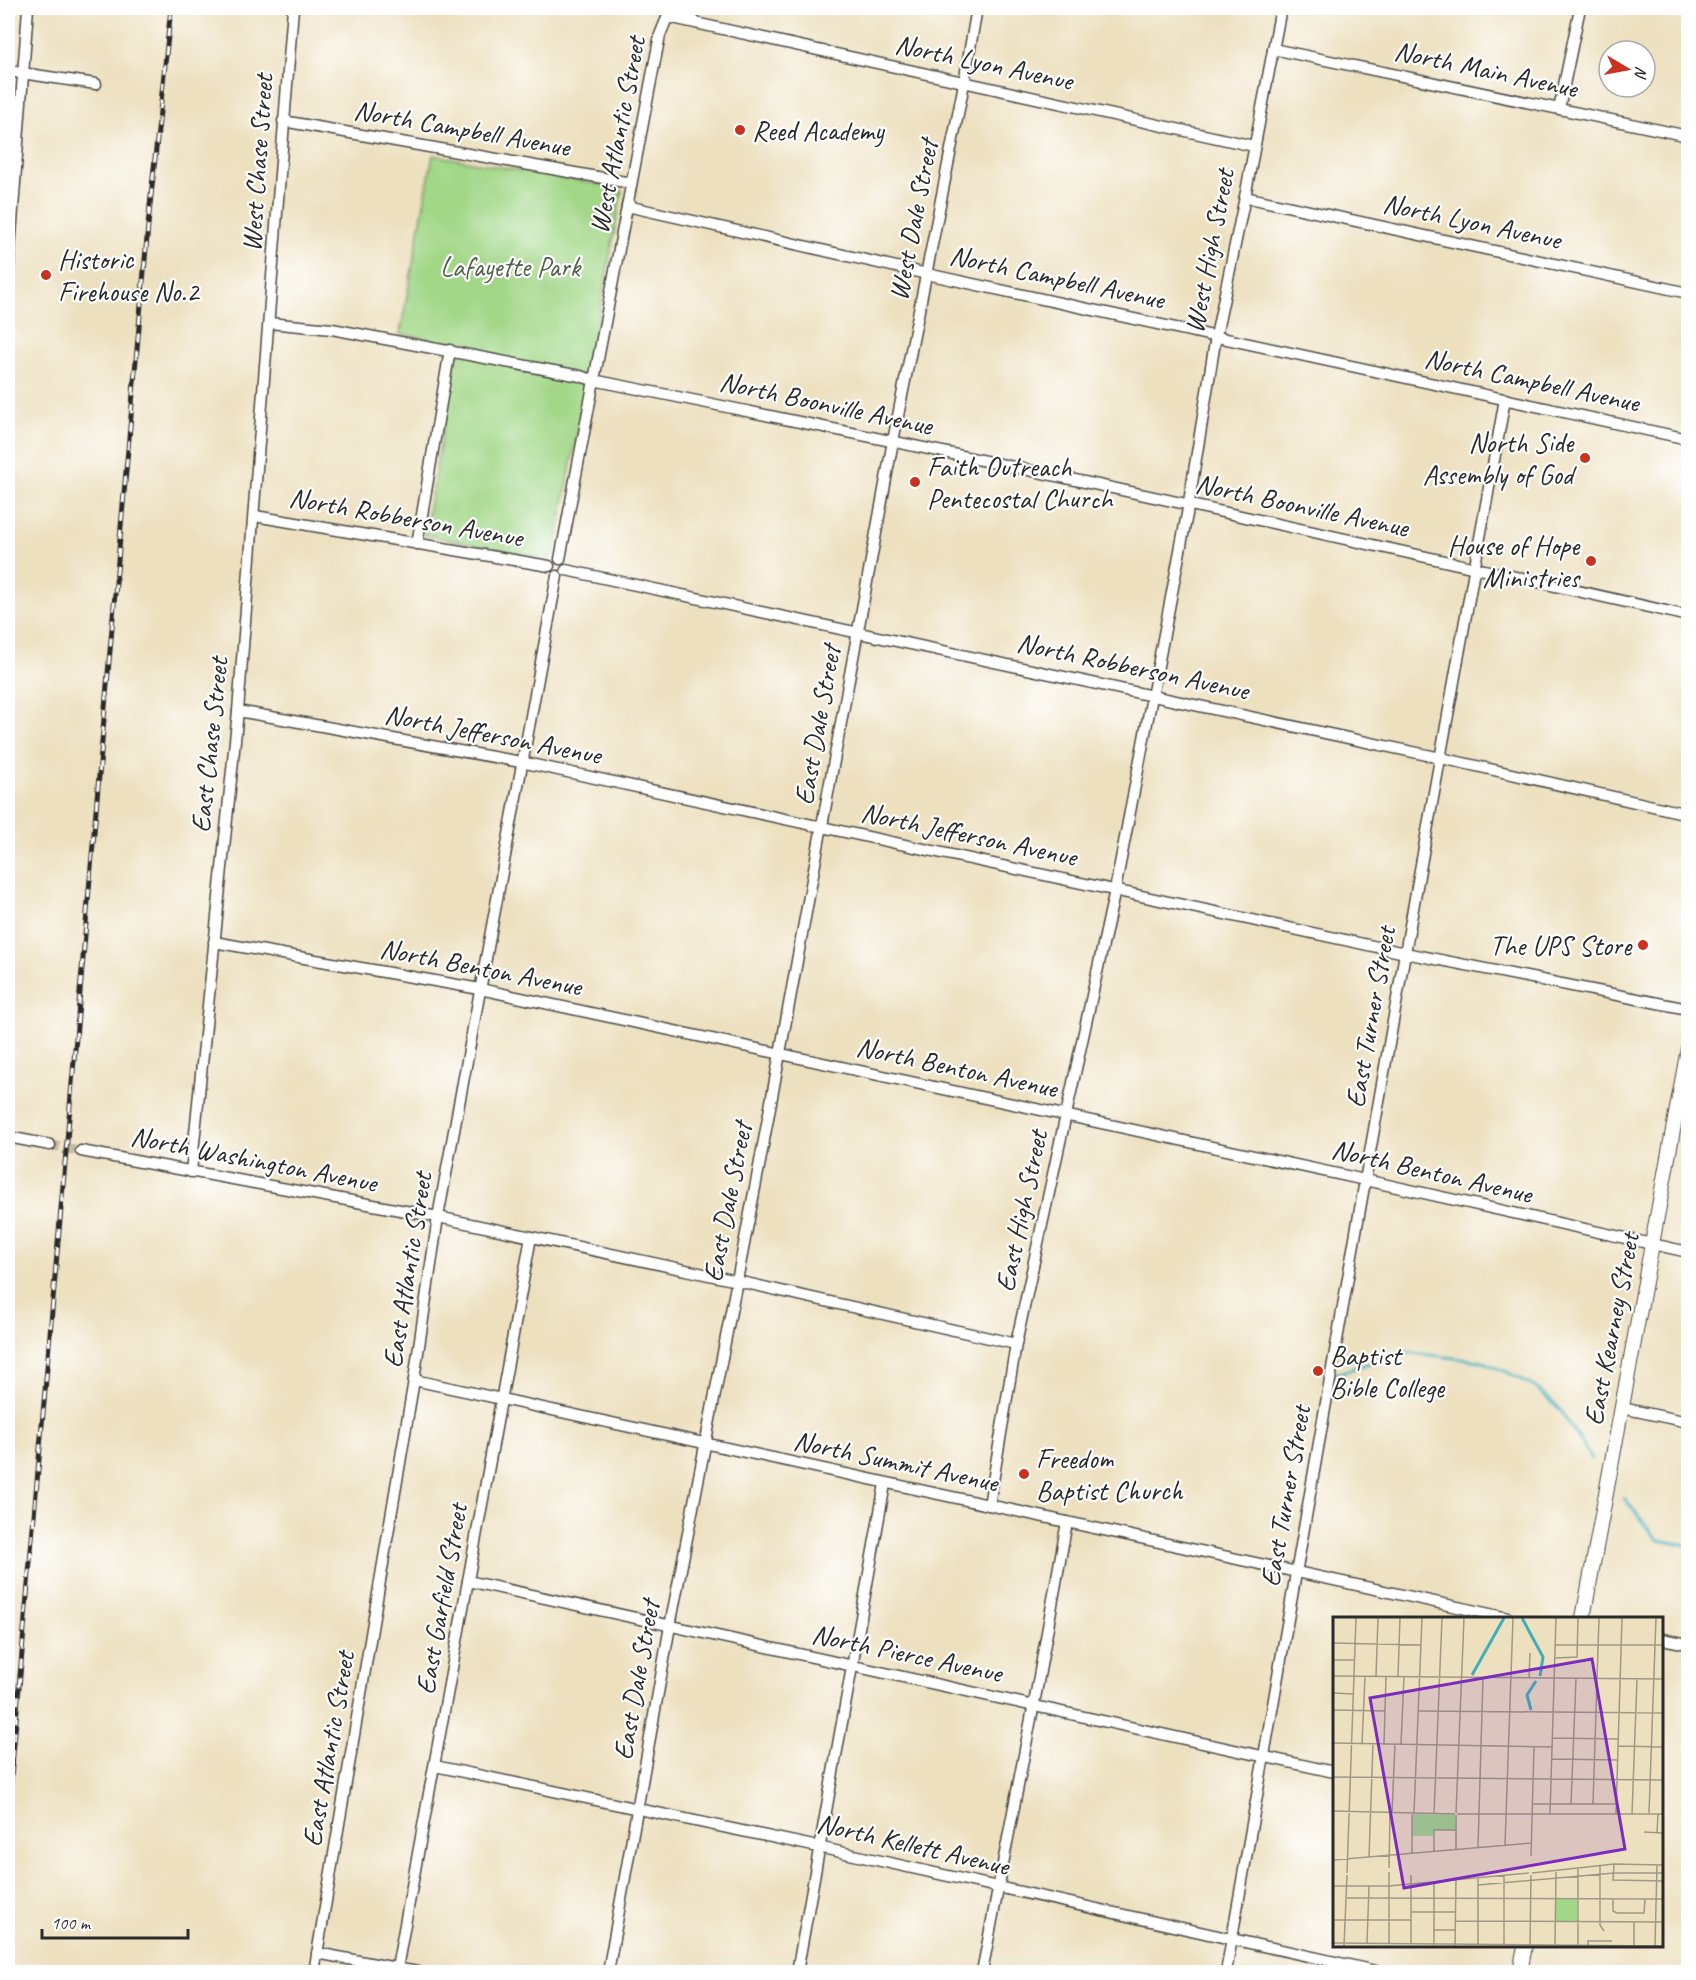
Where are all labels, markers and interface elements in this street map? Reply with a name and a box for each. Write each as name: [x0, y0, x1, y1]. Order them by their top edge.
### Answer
street label: North Lyon Avenue: [892, 26, 1078, 98]
street label: West Atlantic Street: [581, 31, 654, 236]
street label: North Main Avenue: [1391, 33, 1582, 106]
north arrow: [1597, 39, 1657, 99]
text: N: [1630, 65, 1651, 81]
street label: West Chase Street: [233, 70, 281, 253]
street label: North Campbell Avenue: [351, 92, 574, 165]
place label: Reed Academy: [752, 113, 886, 148]
marker: Reed Academy: [733, 123, 747, 137]
street label: West Dale Street: [880, 133, 946, 303]
street label: West High Street: [1176, 164, 1243, 336]
street label: North Lyon Avenue: [1380, 185, 1566, 257]
street label: North Campbell Avenue: [946, 237, 1169, 317]
place label: Historic Firehouse No.2: [58, 242, 201, 309]
park label: Lafayette Park: [440, 249, 582, 284]
marker: Historic Firehouse No.2: [39, 268, 53, 282]
street label: North Campbell Avenue: [1421, 340, 1644, 420]
street label: North Boonville Avenue: [716, 363, 937, 443]
place label: North Side Assembly of God: [1423, 425, 1577, 492]
place label: Faith Outreach Pentecostal Church: [927, 449, 1114, 516]
marker: North Side Assembly of God: [1578, 451, 1592, 465]
street label: North Boonville Avenue: [1192, 465, 1413, 545]
marker: Faith Outreach Pentecostal Church: [908, 475, 922, 489]
street label: North Robberson Avenue: [287, 479, 527, 555]
place label: House of Hope Ministries: [1447, 528, 1581, 595]
marker: House of Hope Ministries: [1584, 554, 1598, 568]
street label: North Robberson Avenue: [1014, 624, 1254, 708]
street label: East Dale Street: [786, 639, 849, 807]
street label: East Chase Street: [182, 653, 236, 834]
street label: North Jefferson Avenue: [382, 696, 606, 772]
street label: North Jefferson Avenue: [858, 794, 1082, 874]
street label: East Turner Street: [1337, 921, 1404, 1110]
place label: The UPS Store: [1490, 928, 1633, 963]
street label: North Benton Avenue: [377, 930, 587, 1004]
marker: The UPS Store: [1636, 938, 1650, 952]
street label: North Benton Avenue: [853, 1029, 1062, 1106]
street label: East Dale Street: [694, 1116, 760, 1284]
street label: North Washington Avenue: [128, 1118, 382, 1200]
street label: East High Street: [987, 1125, 1056, 1295]
street label: North Benton Avenue: [1328, 1131, 1537, 1211]
street label: East Atlantic Street: [374, 1167, 440, 1370]
street label: East Kearney Street: [1575, 1227, 1647, 1428]
place label: Baptist Bible College: [1330, 1338, 1446, 1405]
marker: Baptist Bible College: [1311, 1364, 1325, 1378]
street label: East Turner Street: [1252, 1400, 1319, 1589]
street label: North Summit Avenue: [791, 1422, 1003, 1500]
place label: Freedom Baptist Church: [1036, 1441, 1184, 1508]
marker: Freedom Baptist Church: [1017, 1467, 1031, 1481]
street label: East Garfield Street: [407, 1499, 475, 1697]
street label: East Dale Street: [605, 1594, 668, 1762]
street label: North Pierce Avenue: [809, 1616, 1007, 1691]
inset map: [1333, 1617, 1663, 1947]
street label: East Atlantic Street: [294, 1646, 363, 1849]
street label: North Kellett Avenue: [814, 1805, 1014, 1884]
scale bar: [42, 1902, 188, 1940]
text: 100 m: [51, 1912, 92, 1934]

